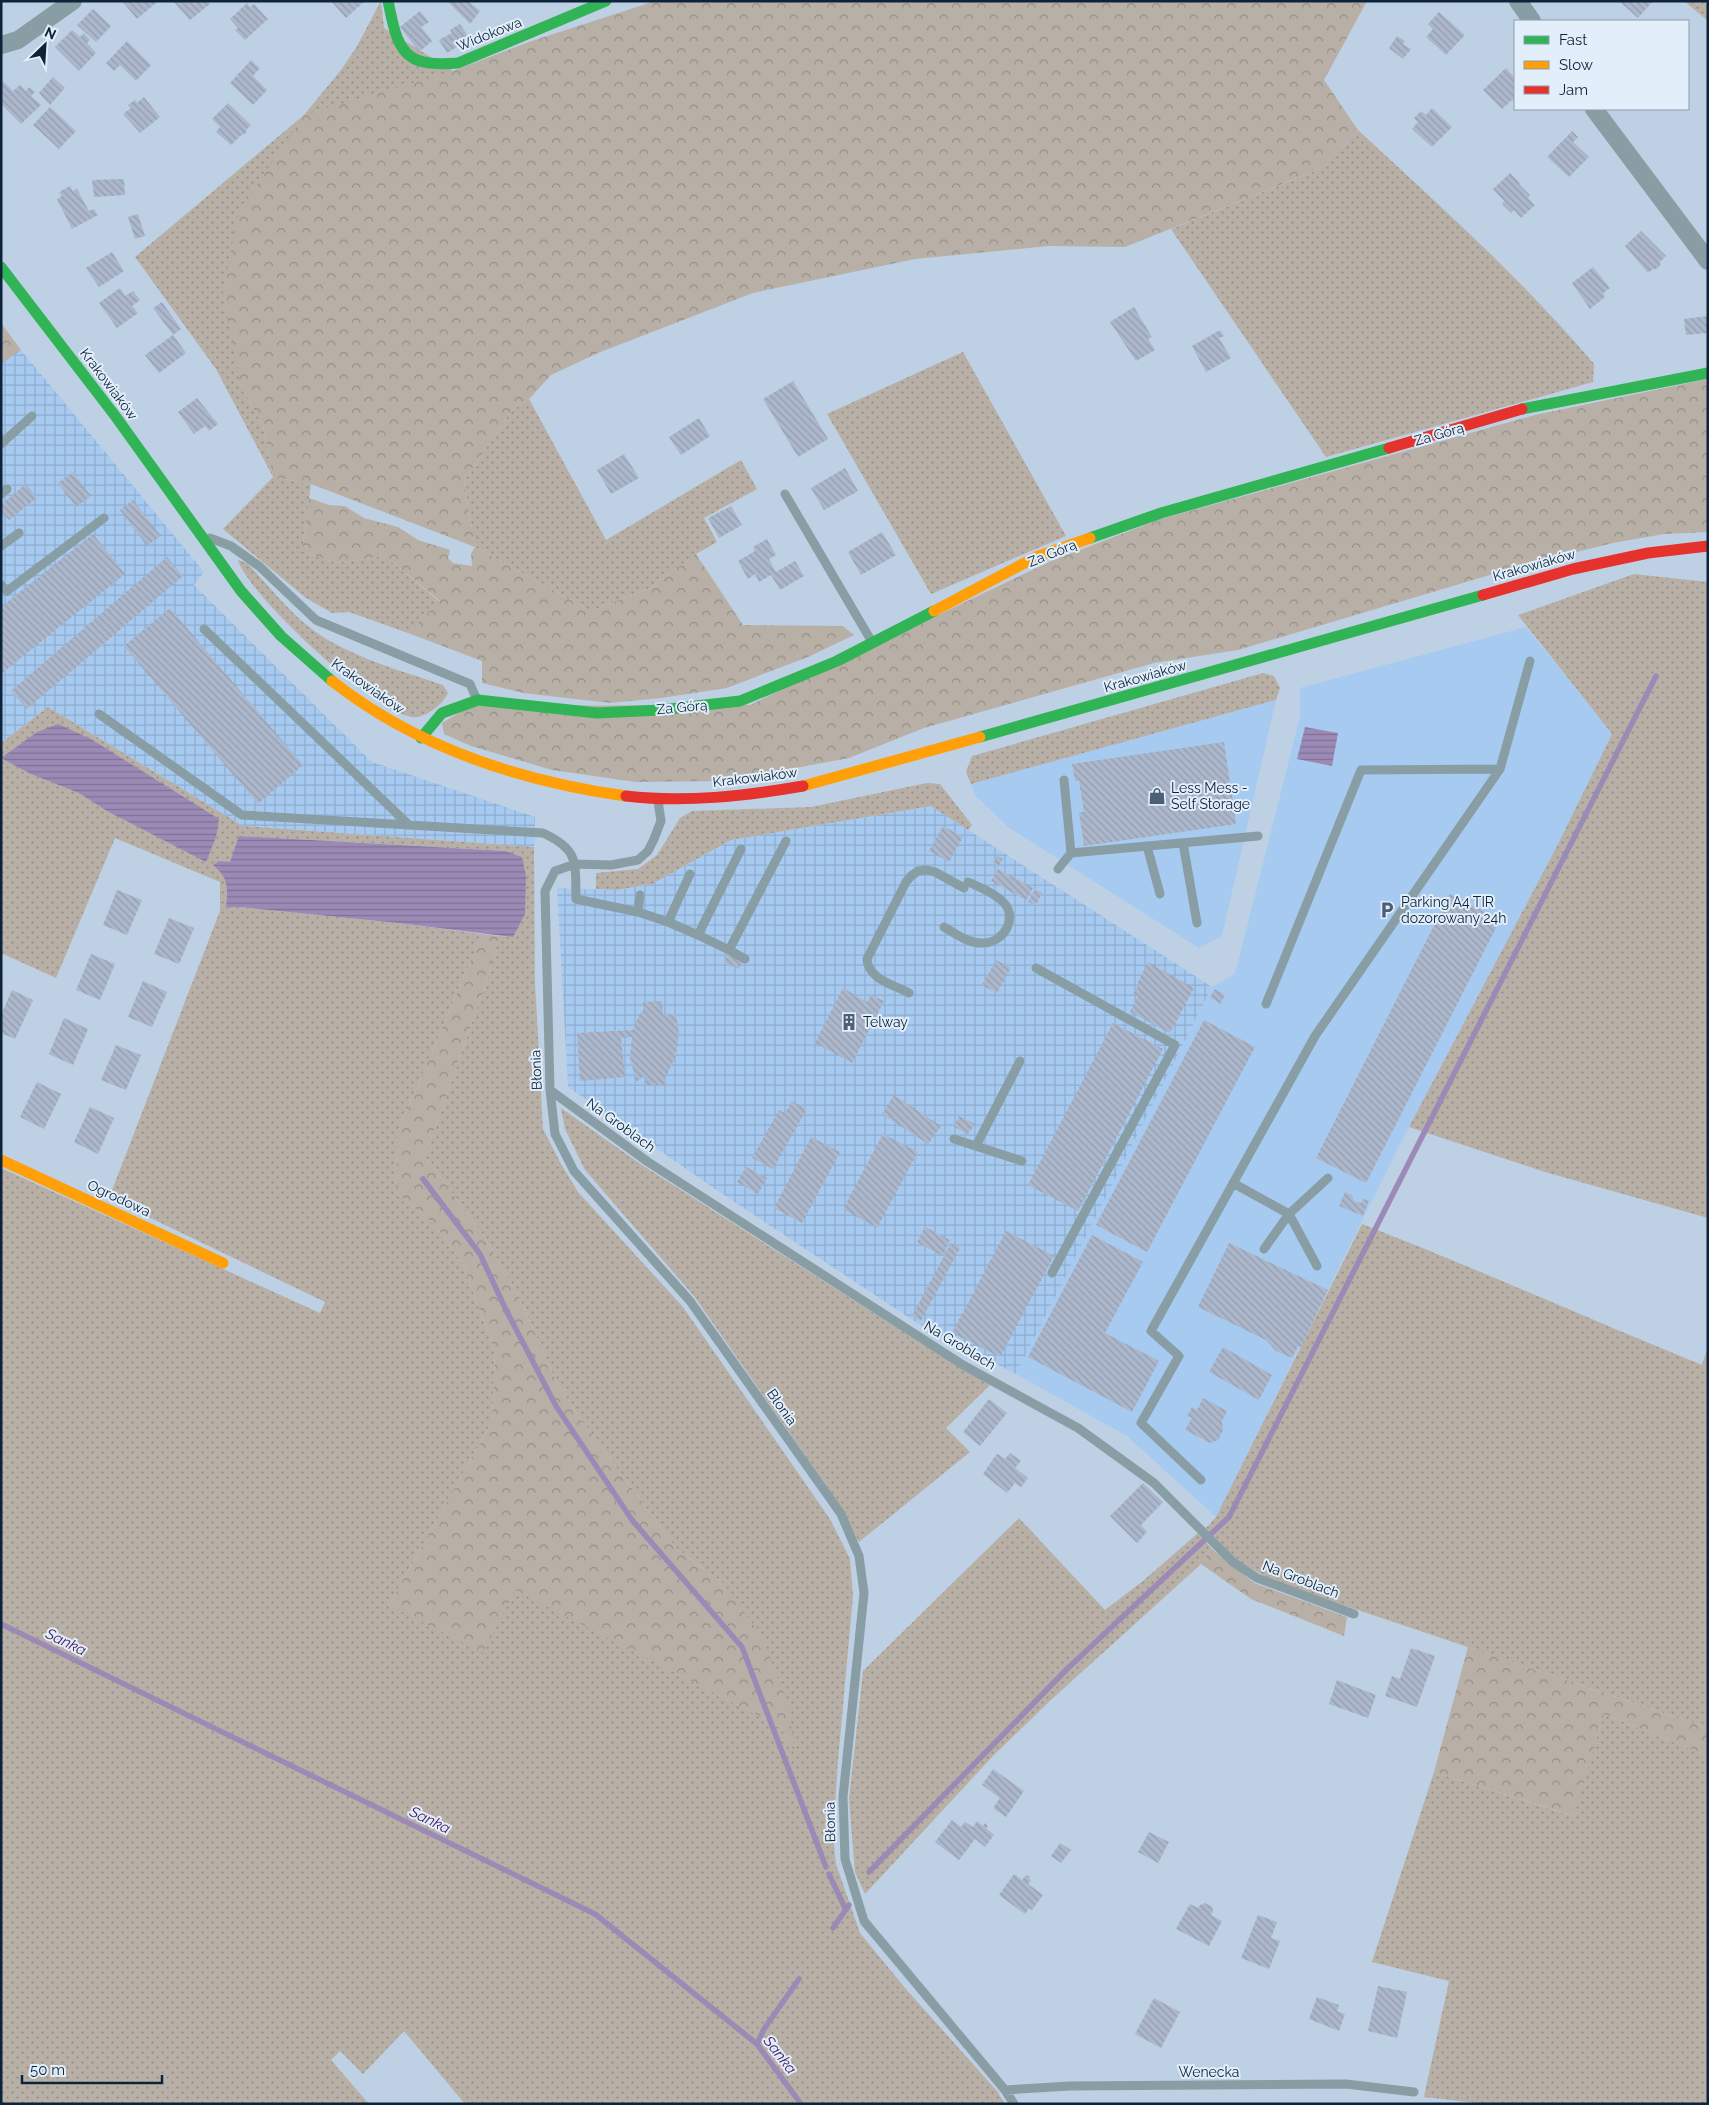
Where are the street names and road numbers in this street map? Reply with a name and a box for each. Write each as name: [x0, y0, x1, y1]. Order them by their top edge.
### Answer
street label: Widokowa: [454, 14, 524, 54]
street label: Krakowiaków: [77, 345, 141, 423]
street label: Za Górą: [1412, 419, 1466, 449]
street label: Za Górą: [1025, 536, 1079, 570]
street label: Krakowiaków: [1491, 545, 1578, 584]
street label: Krakowiaków: [329, 655, 408, 717]
street label: Krakowiaków: [1102, 656, 1189, 695]
street label: Za Górą: [656, 697, 708, 717]
street label: Krakowiaków: [712, 764, 799, 790]
street label: Błonia: [527, 1049, 545, 1091]
street label: Na Groblach: [584, 1095, 658, 1155]
street label: Ogrodowa: [85, 1176, 153, 1220]
street label: Na Groblach: [921, 1317, 999, 1373]
street label: Błonia: [764, 1386, 800, 1428]
street label: Na Groblach: [1260, 1557, 1342, 1601]
street label: Błonia: [822, 1802, 838, 1842]
street label: Wenecka: [1178, 2064, 1240, 2080]

